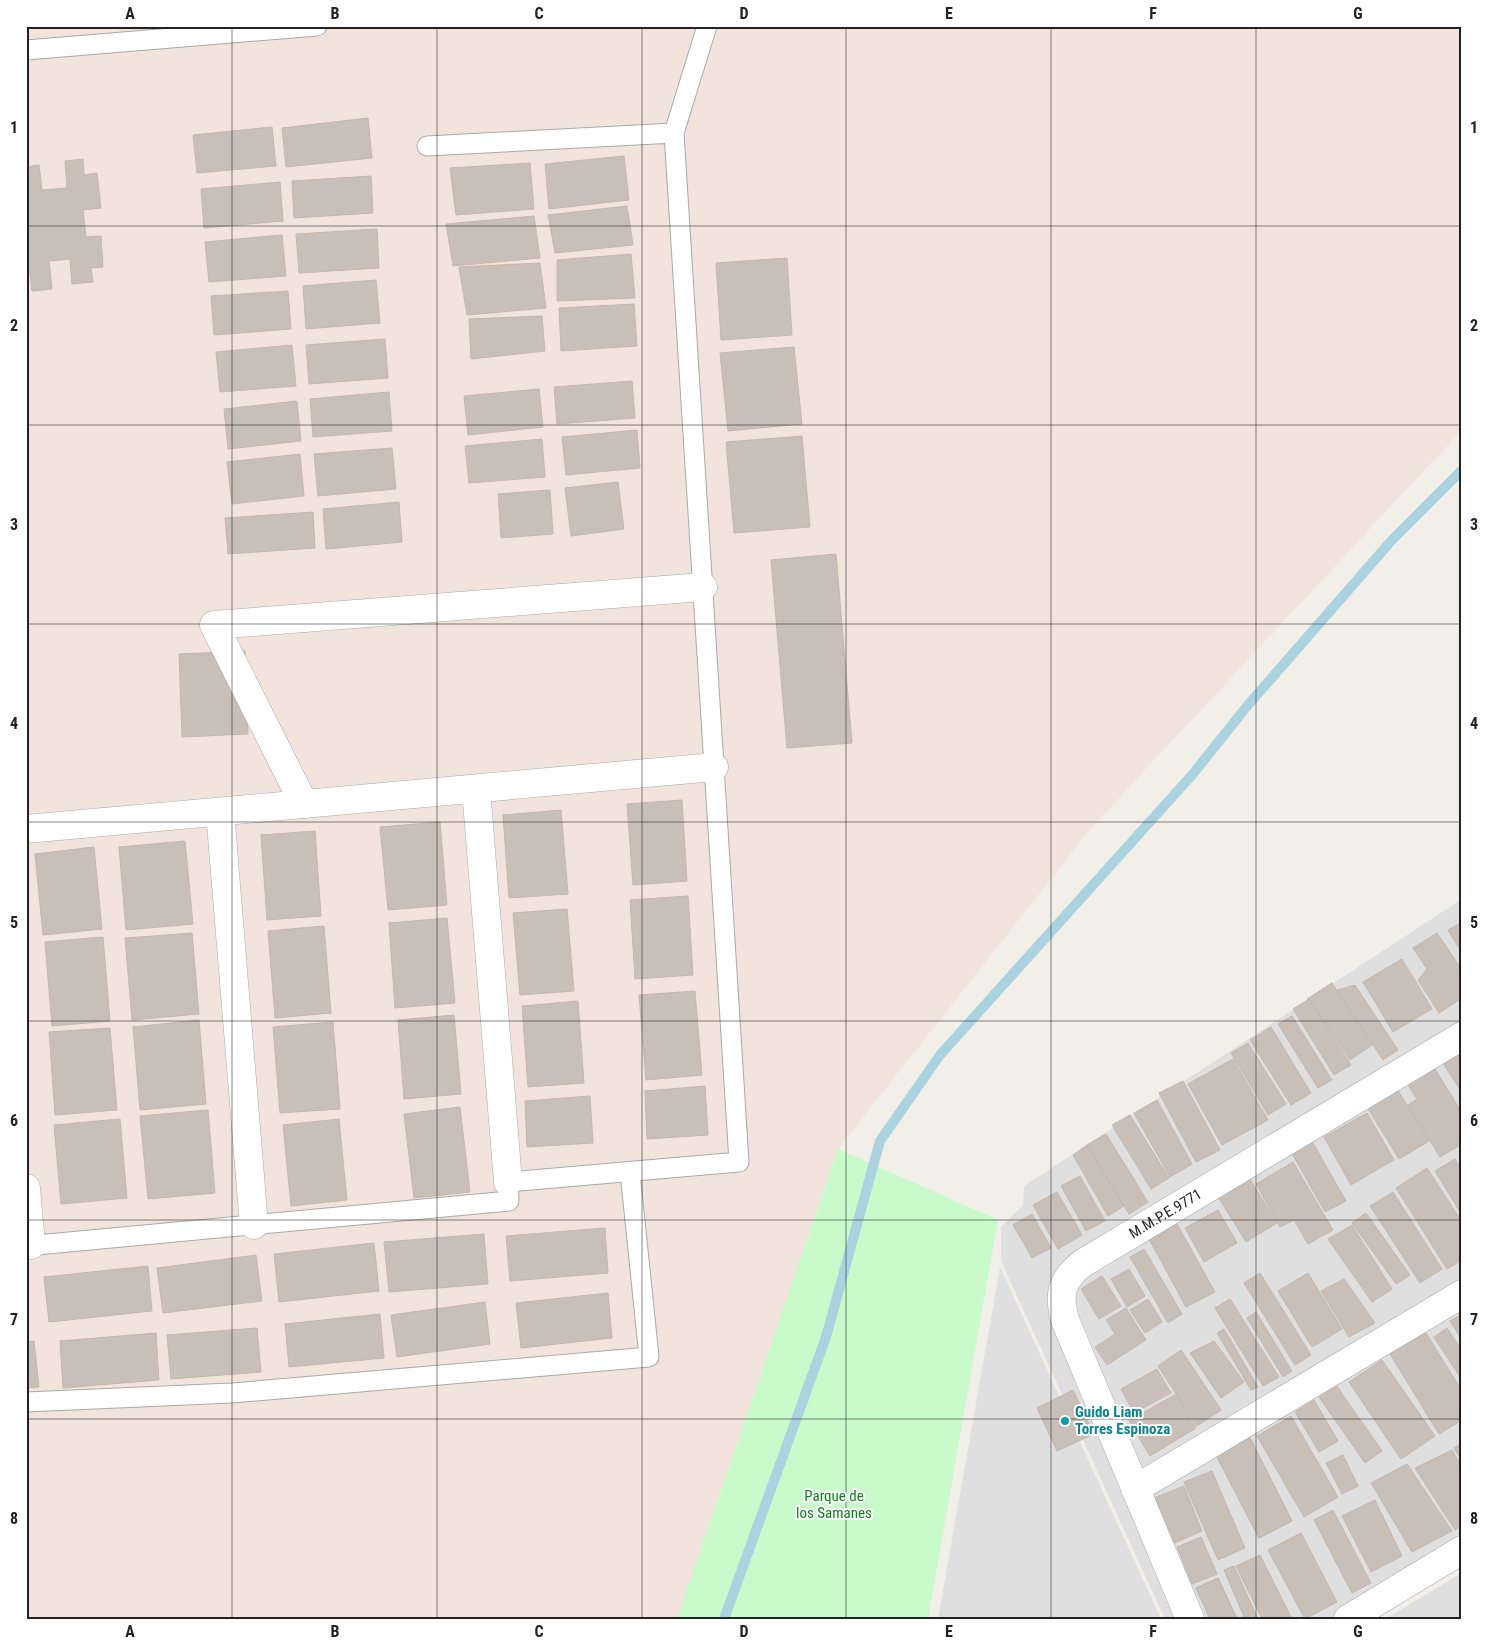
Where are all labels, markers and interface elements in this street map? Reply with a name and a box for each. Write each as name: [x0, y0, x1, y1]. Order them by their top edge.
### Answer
text: A: [125, 4, 135, 23]
text: B: [331, 4, 340, 23]
text: C: [534, 4, 544, 23]
text: D: [739, 4, 749, 23]
text: E: [945, 4, 953, 23]
text: F: [1149, 4, 1157, 23]
text: G: [1353, 4, 1363, 23]
text: 1: [10, 118, 18, 137]
text: 1: [1470, 118, 1478, 137]
text: 2: [10, 316, 18, 335]
text: 2: [1470, 316, 1478, 335]
text: 3: [10, 515, 18, 534]
text: 3: [1470, 515, 1478, 534]
text: 4: [10, 714, 18, 733]
text: 4: [1470, 714, 1478, 733]
text: 5: [10, 913, 18, 932]
text: 5: [1470, 913, 1478, 932]
text: 6: [10, 1111, 18, 1130]
text: 6: [1470, 1111, 1478, 1130]
street label: M.M.P.E.9771: [1126, 1185, 1205, 1242]
text: 7: [10, 1310, 18, 1329]
text: 7: [1470, 1310, 1478, 1329]
place label: Guido Liam Torres Espinoza: [1075, 1403, 1170, 1438]
marker: Guido Liam Torres Espinoza: [1059, 1415, 1071, 1427]
park label: Parque de los Samanes: [796, 1487, 872, 1522]
text: 8: [10, 1509, 18, 1528]
text: 8: [1470, 1509, 1478, 1528]
text: A: [125, 1622, 135, 1641]
text: B: [331, 1622, 340, 1641]
text: C: [534, 1622, 544, 1641]
text: D: [739, 1622, 749, 1641]
text: E: [945, 1622, 953, 1641]
text: F: [1149, 1622, 1157, 1641]
text: G: [1353, 1622, 1363, 1641]

